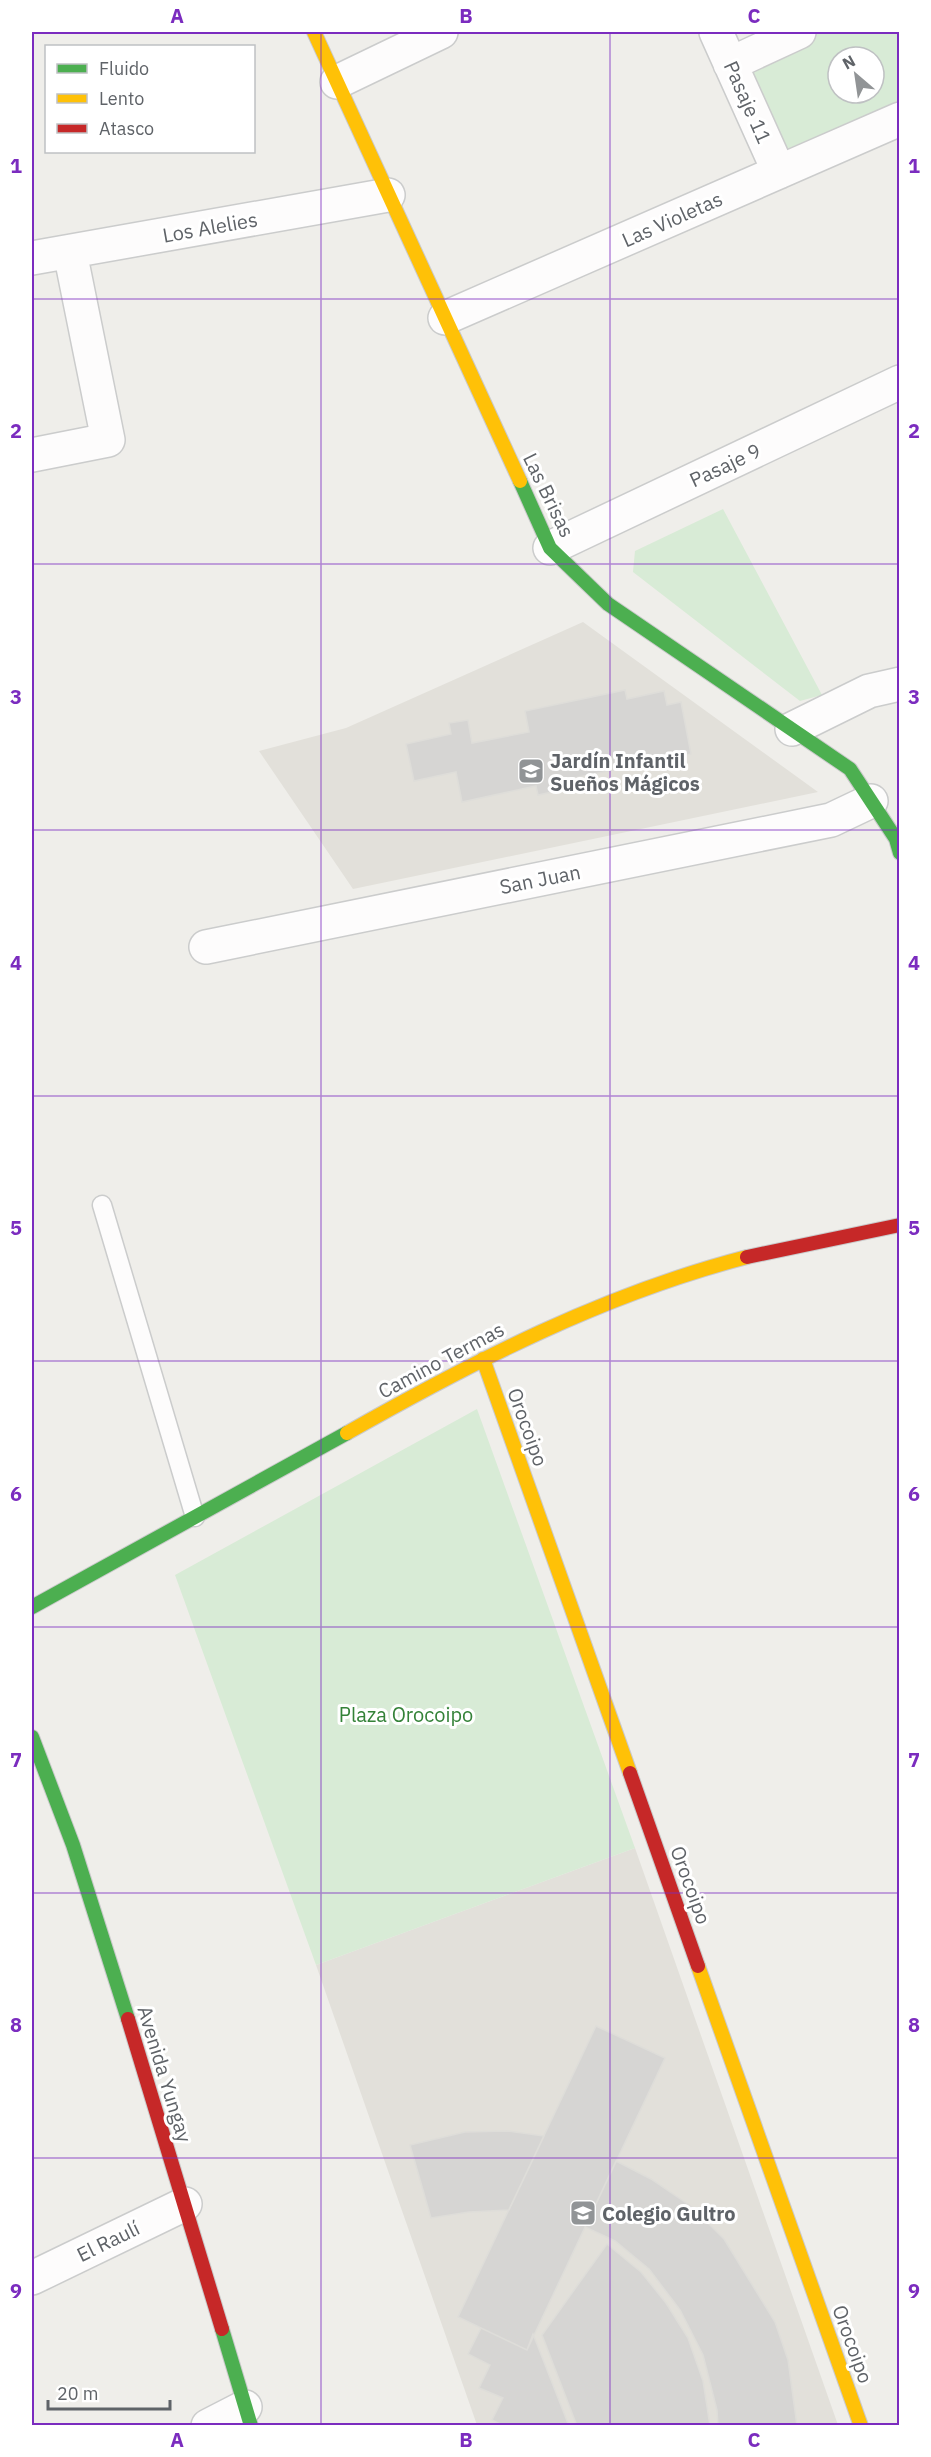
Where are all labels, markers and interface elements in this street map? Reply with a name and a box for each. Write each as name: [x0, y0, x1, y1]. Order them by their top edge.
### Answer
text: A: [170, 2, 184, 29]
text: B: [459, 2, 473, 29]
text: C: [747, 2, 761, 29]
legend: [45, 45, 255, 153]
north arrow: [826, 45, 886, 105]
text: N: [839, 50, 859, 73]
street label: Pasaje 11: [718, 56, 778, 148]
text: Fluido: [99, 57, 149, 80]
text: Lento: [99, 87, 144, 110]
text: Atasco: [99, 117, 154, 140]
text: 1: [10, 152, 22, 179]
text: 1: [908, 152, 920, 179]
street label: Las Violetas: [617, 185, 727, 253]
street label: Los Alelies: [160, 205, 260, 249]
text: 2: [10, 417, 22, 444]
text: 2: [908, 417, 920, 444]
street label: Pasaje 9: [685, 437, 765, 493]
street label: Las Brisas: [517, 448, 581, 542]
text: 3: [10, 683, 22, 710]
text: 3: [908, 683, 920, 710]
place label: Jardín Infantil Sueños Mágicos: [550, 747, 700, 797]
school or university icon: Jardín Infantil Sueños Mágicos: [516, 756, 546, 786]
street label: San Juan: [497, 858, 583, 900]
text: 4: [10, 949, 22, 976]
text: 4: [908, 949, 920, 976]
text: 5: [10, 1214, 22, 1241]
text: 5: [908, 1214, 920, 1241]
street label: Camino Termas: [373, 1315, 509, 1405]
street label: Orocoipo: [501, 1384, 555, 1470]
text: 6: [10, 1480, 22, 1507]
text: 6: [908, 1480, 920, 1507]
park label: Plaza Orocoipo: [339, 1701, 473, 1728]
text: 7: [10, 1746, 22, 1773]
text: 7: [908, 1746, 920, 1773]
street label: Orocoipo: [664, 1842, 718, 1928]
street label: Avenida Yungay: [131, 2002, 199, 2146]
text: 8: [10, 2011, 22, 2038]
text: 8: [908, 2011, 920, 2038]
school or university icon: Colegio Gultro: [568, 2198, 598, 2228]
place label: Colegio Gultro: [602, 2200, 736, 2227]
street label: El Raulí: [72, 2214, 144, 2268]
text: 9: [10, 2277, 22, 2304]
text: 9: [908, 2277, 920, 2304]
street label: Orocoipo: [826, 2301, 880, 2387]
scale bar: [48, 2373, 170, 2411]
text: 20 m: [57, 2382, 99, 2405]
text: A: [170, 2426, 184, 2453]
text: B: [459, 2426, 473, 2453]
text: C: [747, 2426, 761, 2453]

